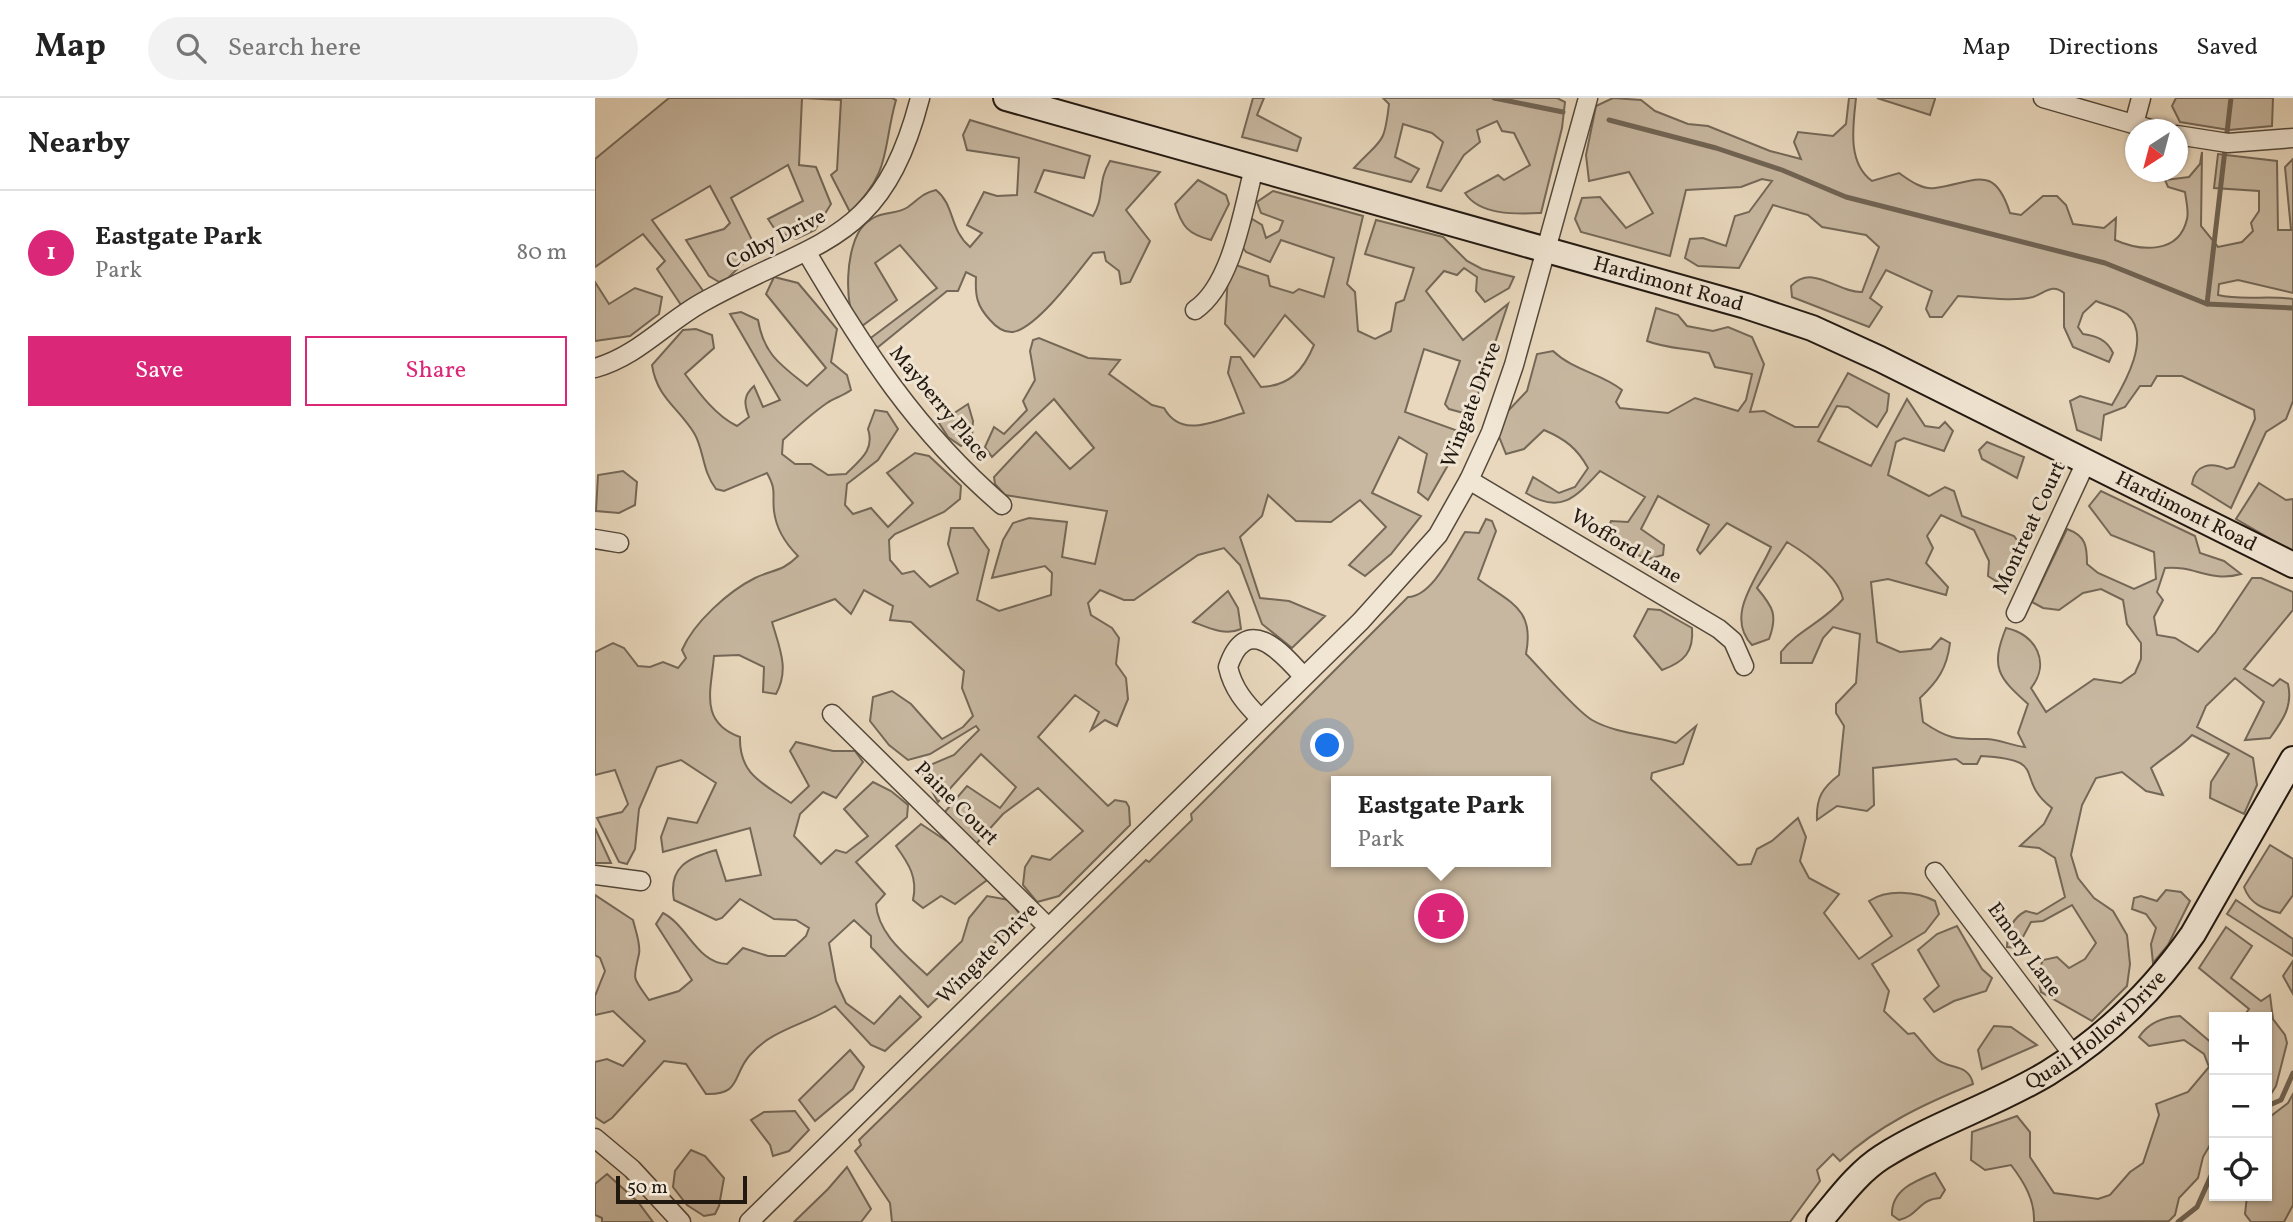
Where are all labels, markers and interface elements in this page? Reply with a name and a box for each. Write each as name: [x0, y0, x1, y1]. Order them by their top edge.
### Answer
search box: [148, 17, 638, 80]
text: Map: [35, 25, 106, 71]
icon: search: [172, 29, 210, 67]
text: Search here: [228, 30, 361, 66]
text: Map: [1962, 31, 2010, 65]
text: Directions: [2048, 31, 2158, 65]
text: Saved: [2196, 31, 2258, 65]
north arrow: [2125, 119, 2188, 182]
text: Nearby: [28, 123, 130, 165]
street label: Colby Drive: [721, 202, 831, 278]
text: Eastgate Park: [95, 219, 262, 255]
text: 1: [46, 237, 56, 269]
text: 80 m: [517, 237, 567, 269]
street label: Hardimont Road: [1590, 249, 1747, 319]
text: Park: [95, 255, 142, 287]
button: Save: [28, 336, 291, 406]
button: Share: [305, 336, 567, 406]
street label: Wingate Drive: [1435, 338, 1509, 472]
street label: Mayberry Place: [882, 340, 996, 468]
street label: Montreat Court: [1987, 457, 2073, 599]
street label: Hardimont Road: [2110, 464, 2262, 559]
street label: Wofford Lane: [1565, 502, 1687, 592]
your location: [1310, 728, 1344, 762]
street label: Paine Court: [907, 755, 1005, 853]
popup: [1331, 776, 1551, 867]
text: Eastgate Park: [1357, 788, 1525, 824]
text: Park: [1357, 824, 1404, 856]
pin: 1: [1418, 890, 1464, 942]
street label: Wingate Drive: [931, 897, 1045, 1011]
street label: Emory Lane: [1980, 897, 2068, 1003]
street label: Quail Hollow Drive: [2020, 964, 2173, 1098]
map controls: [2209, 1012, 2272, 1201]
button: +: [2209, 1012, 2272, 1075]
button: −: [2209, 1075, 2272, 1138]
button: locate: [2209, 1138, 2272, 1201]
scale bar: [616, 1173, 747, 1205]
text: 50 m: [627, 1175, 668, 1201]

